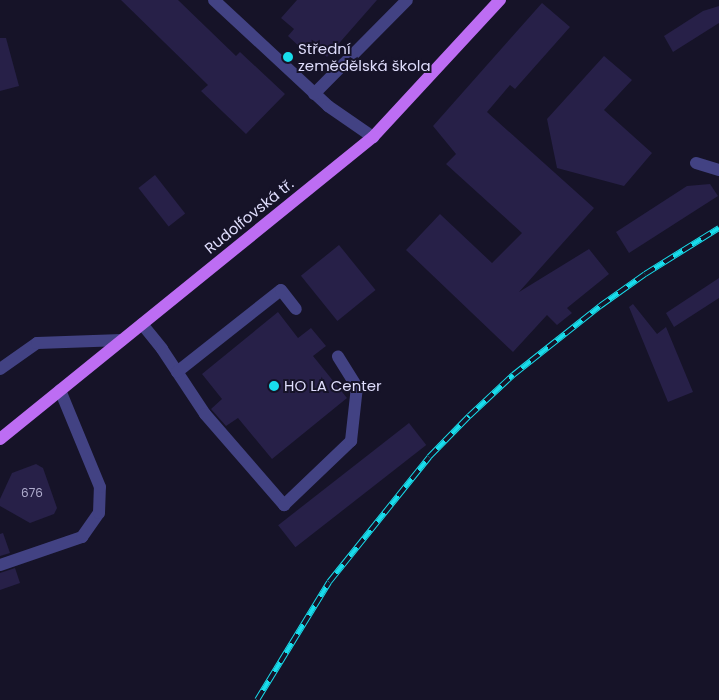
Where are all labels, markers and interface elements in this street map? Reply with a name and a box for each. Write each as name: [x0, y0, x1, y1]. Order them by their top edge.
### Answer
place label: Střední zemědělská škola: [298, 39, 431, 74]
marker: Střední zemědělská škola: [282, 51, 294, 63]
street label: Rudolfovská tř.: [201, 175, 297, 257]
place label: HO LA Center: [284, 377, 382, 395]
marker: HO LA Center: [268, 380, 280, 392]
house number: 676: [21, 486, 43, 500]

